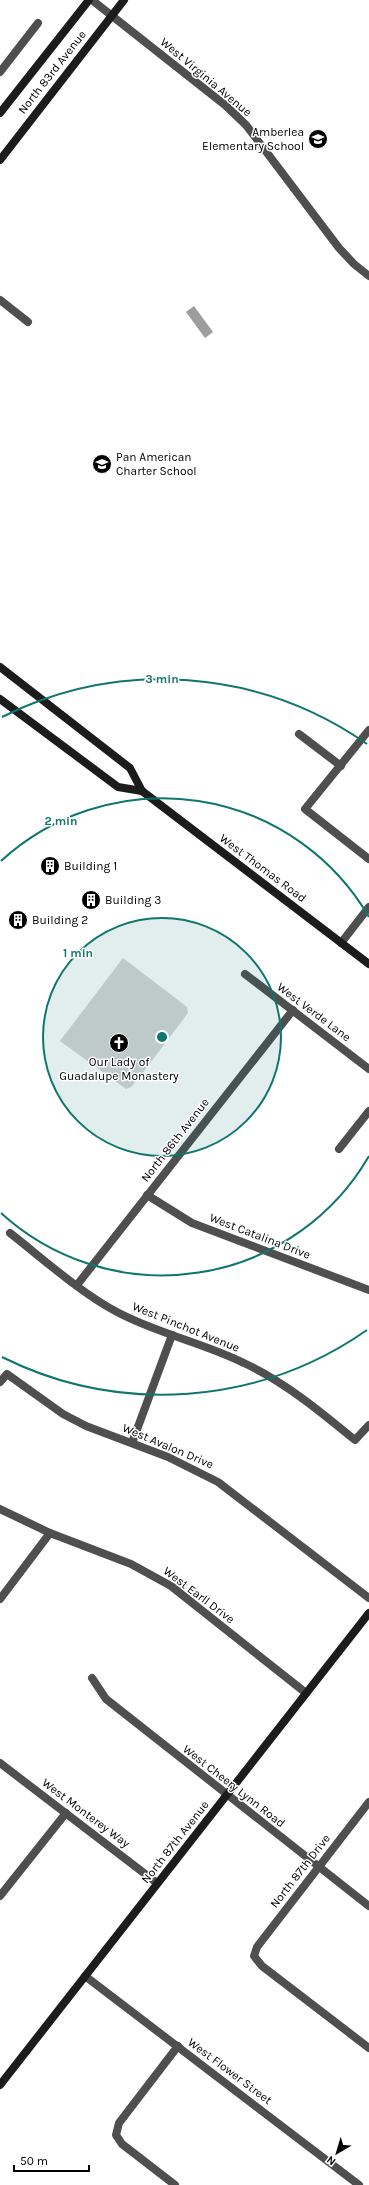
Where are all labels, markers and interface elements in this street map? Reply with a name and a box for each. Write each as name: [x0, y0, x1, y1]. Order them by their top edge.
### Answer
street label: North 83rd Avenue: [15, 28, 89, 116]
street label: West Virginia Avenue: [158, 35, 254, 119]
place label: Amberlea Elementary School: [202, 125, 304, 153]
school or university icon: Amberlea Elementary School: [307, 128, 329, 150]
place label: Pan American Charter School: [116, 450, 197, 478]
school or university icon: Pan American Charter School: [91, 453, 113, 475]
text: 3 min: [145, 672, 179, 686]
text: 2 min: [44, 814, 78, 828]
street label: West Thomas Road: [217, 831, 309, 905]
building icon: Building 1: [39, 855, 61, 877]
place label: Building 1: [64, 859, 117, 873]
building icon: Building 3: [80, 889, 102, 911]
place label: Building 3: [105, 893, 161, 907]
building icon: Building 2: [7, 909, 29, 931]
place label: Building 2: [32, 913, 88, 927]
text: 1 min: [63, 946, 93, 960]
street label: West Verde Lane: [274, 980, 354, 1044]
centre of rings: [155, 1030, 169, 1044]
church icon: Our Lady of Guadalupe Monastery: [108, 1032, 130, 1054]
place label: Our Lady of Guadalupe Monastery: [59, 1055, 179, 1083]
street label: North 86th Avenue: [138, 1095, 212, 1185]
street label: West Catalina Drive: [208, 1210, 312, 1262]
street label: West Pinchot Avenue: [130, 1299, 242, 1355]
street label: West Avalon Drive: [120, 1421, 216, 1471]
street label: West Earll Drive: [161, 1564, 237, 1626]
street label: West Cheery Lynn Road: [180, 1742, 288, 1830]
street label: West Monterey Way: [39, 1775, 133, 1851]
street label: North 87th Avenue: [138, 1798, 212, 1886]
street label: North 87th Drive: [267, 1831, 333, 1911]
street label: West Flower Street: [185, 2035, 275, 2107]
north arrow: [317, 2133, 357, 2173]
scale bar: [14, 2147, 89, 2173]
text: N: [324, 2153, 338, 2168]
text: 50 m: [20, 2154, 48, 2168]

